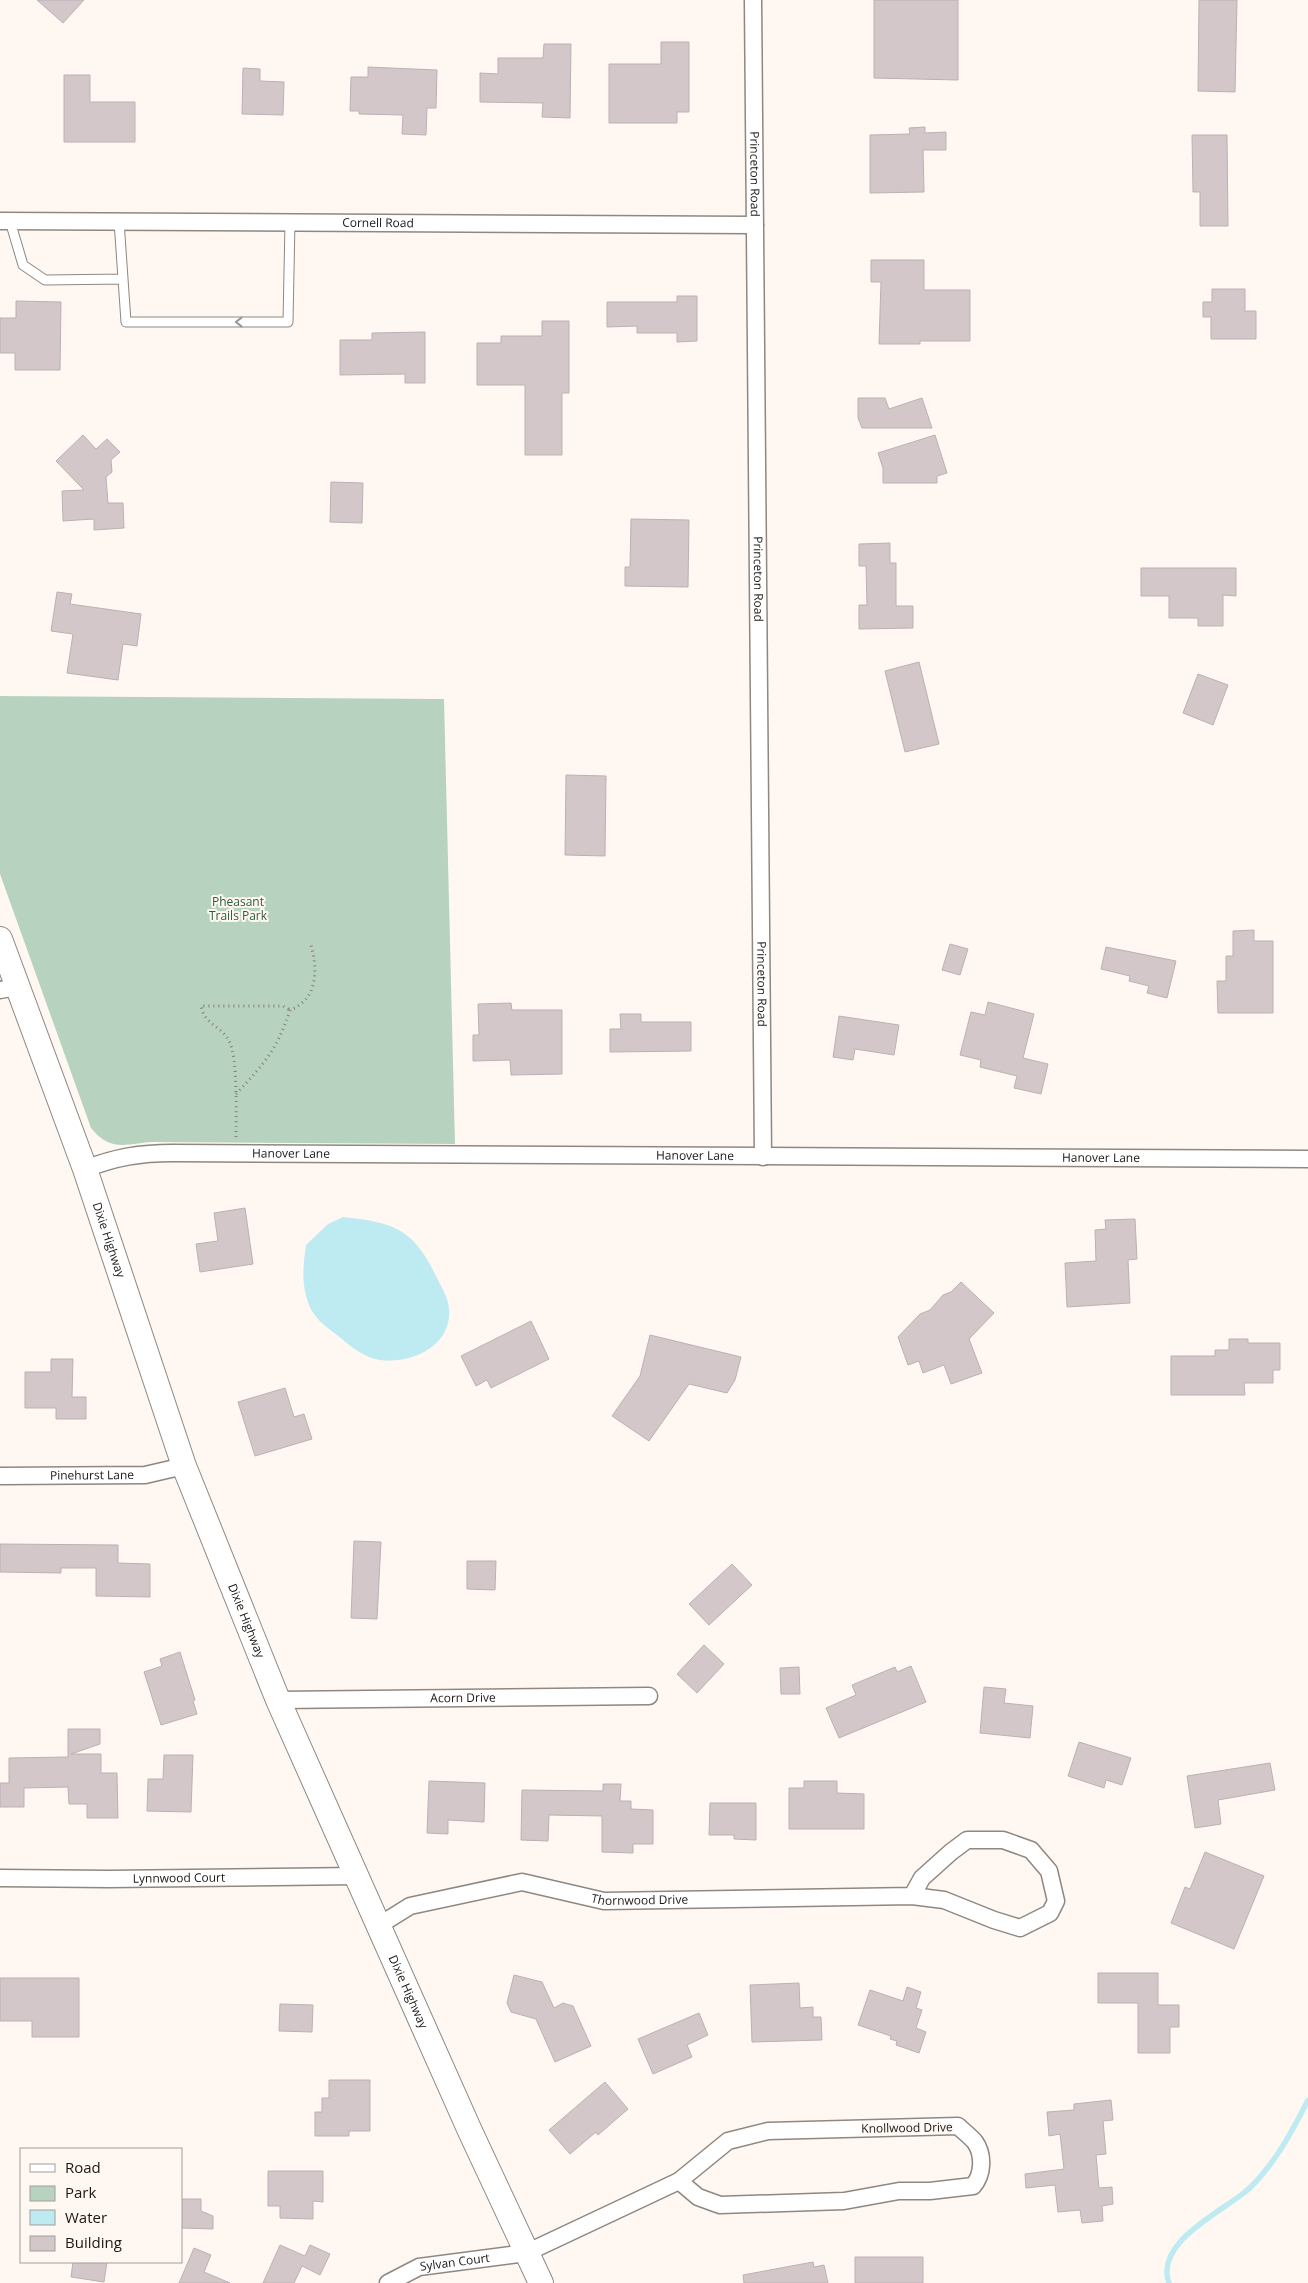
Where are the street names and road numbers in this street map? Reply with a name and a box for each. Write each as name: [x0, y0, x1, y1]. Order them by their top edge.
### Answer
street label: Princeton Road: [746, 131, 764, 217]
street label: Cornell Road: [342, 214, 414, 231]
street label: Princeton Road: [750, 536, 767, 622]
street label: Princeton Road: [753, 941, 771, 1027]
street label: Hanover Lane: [252, 1144, 330, 1162]
street label: Hanover Lane: [656, 1147, 734, 1164]
street label: Hanover Lane: [1062, 1149, 1140, 1166]
street label: Dixie Highway: [89, 1200, 130, 1281]
street label: Pinehurst Lane: [50, 1466, 134, 1484]
street label: Dixie Highway: [224, 1581, 270, 1661]
street label: Acorn Drive: [430, 1689, 496, 1706]
street label: Lynnwood Court: [133, 1869, 225, 1887]
street label: Thornwood Drive: [590, 1889, 688, 1909]
street label: Dixie Highway: [385, 1952, 433, 2032]
street label: Knollwood Drive: [861, 2118, 953, 2137]
street label: Sylvan Court: [419, 2249, 491, 2275]

